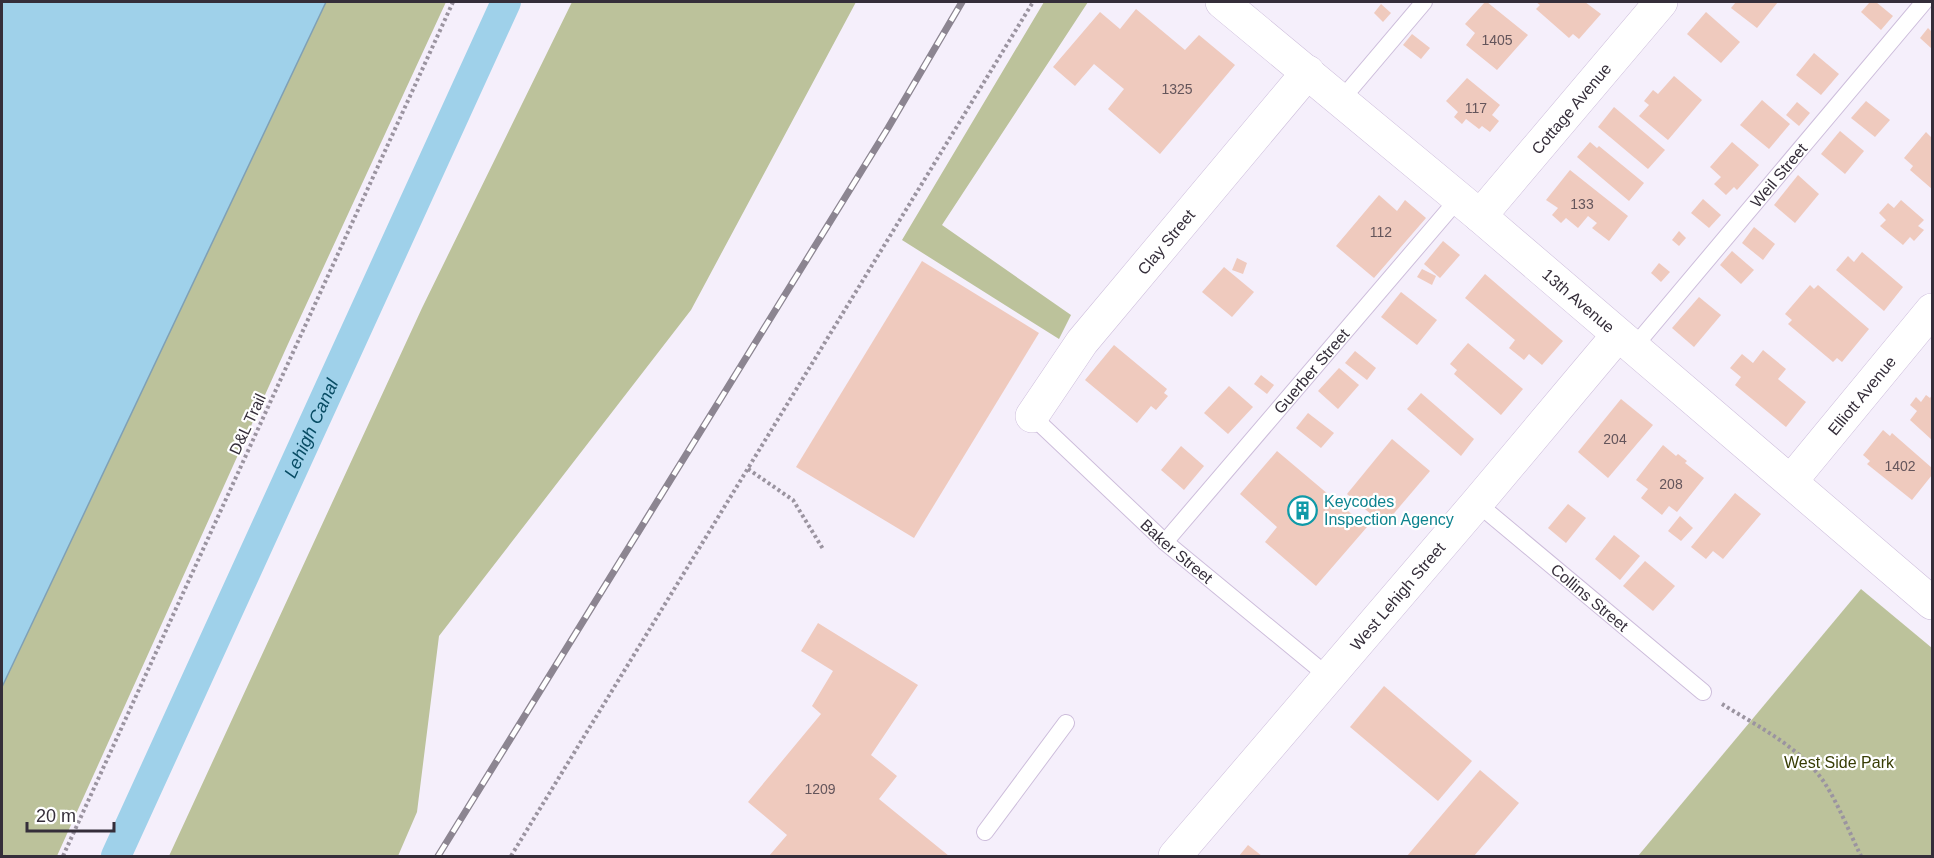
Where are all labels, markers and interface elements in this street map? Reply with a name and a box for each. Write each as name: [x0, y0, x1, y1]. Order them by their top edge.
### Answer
house number: 1405: [1481, 32, 1513, 48]
street label: Cottage Avenue: [1528, 60, 1615, 158]
house number: 1325: [1161, 81, 1193, 97]
house number: 117: [1465, 100, 1487, 116]
street label: Weil Street: [1747, 140, 1811, 211]
house number: 133: [1570, 196, 1594, 212]
street label: Clay Street: [1134, 206, 1199, 278]
house number: 112: [1370, 224, 1392, 240]
street label: 13th Avenue: [1539, 265, 1618, 336]
street label: Guerber Street: [1271, 325, 1353, 417]
street label: Elliott Avenue: [1825, 353, 1899, 438]
water label: Lehigh Canal: [280, 375, 343, 481]
street label: D&L Trail: [226, 391, 269, 457]
house number: 204: [1603, 431, 1627, 447]
house number: 1402: [1884, 458, 1916, 474]
house number: 208: [1659, 476, 1683, 492]
place label: Keycodes Inspection Agency: [1324, 493, 1454, 528]
building icon: Keycodes Inspection Agency: [1287, 494, 1319, 526]
street label: Baker Street: [1137, 516, 1216, 587]
street label: West Lehigh Street: [1347, 539, 1449, 654]
street label: Collins Street: [1547, 561, 1632, 635]
park label: West Side Park: [1784, 754, 1895, 771]
house number: 1209: [804, 781, 836, 797]
scale bar: [27, 795, 114, 833]
text: 20 m: [36, 806, 76, 826]

